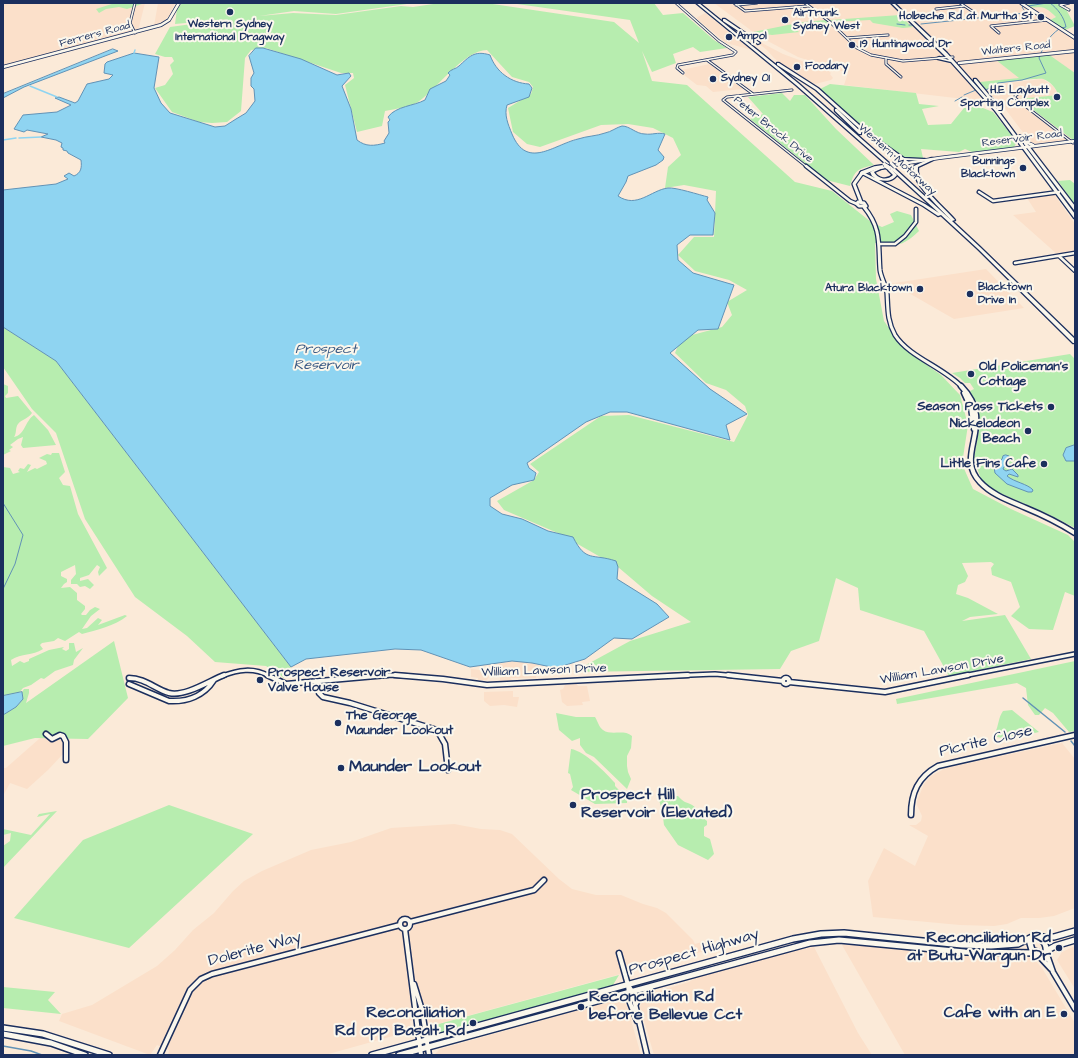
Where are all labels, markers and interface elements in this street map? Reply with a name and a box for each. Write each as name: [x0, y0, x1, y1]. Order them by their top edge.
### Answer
marker: Western Sydney International Dragway: [225, 7, 235, 17]
place label: AirTrunk Sydney West: [793, 7, 860, 33]
place label: Holbeche Rd at Murtha St: [899, 10, 1033, 24]
marker: Holbeche Rd at Murtha St: [1036, 12, 1046, 22]
marker: AirTrunk Sydney West: [780, 15, 790, 25]
place label: Western Sydney International Dragway: [175, 18, 285, 44]
street label: Ferrers Road: [58, 19, 132, 51]
place label: Ampol: [737, 30, 767, 44]
marker: Ampol: [724, 32, 734, 42]
place label: 19 Huntingwood Dr: [860, 38, 952, 52]
street label: Walters Road: [981, 39, 1051, 59]
marker: 19 Huntingwood Dr: [847, 40, 857, 50]
place label: Foodary: [805, 60, 848, 74]
marker: Foodary: [792, 62, 802, 72]
place label: Sydney 01: [721, 72, 770, 86]
marker: Sydney 01: [708, 74, 718, 84]
place label: H.E Laybutt Sporting Complex: [960, 84, 1049, 110]
marker: H.E Laybutt Sporting Complex: [1052, 92, 1062, 102]
street label: Peter Brock Drive: [731, 94, 815, 166]
street label: Western Motorway: [855, 121, 939, 199]
street label: Reservoir Road: [981, 128, 1063, 150]
place label: Bunnings Blacktown: [961, 155, 1015, 181]
marker: Bunnings Blacktown: [1018, 163, 1028, 173]
place label: Blacktown Drive In: [978, 281, 1032, 307]
place label: Atura Blacktown: [825, 282, 912, 296]
marker: Atura Blacktown: [915, 284, 925, 294]
marker: Blacktown Drive In: [965, 289, 975, 299]
water label: Prospect Reservoir: [294, 342, 358, 374]
place label: Old Policeman's Cottage: [979, 359, 1068, 390]
marker: Old Policeman's Cottage: [966, 369, 976, 379]
place label: Season Pass Tickets: [917, 399, 1043, 415]
marker: Season Pass Tickets: [1046, 402, 1056, 412]
place label: Nickelodeon Beach: [950, 416, 1020, 447]
marker: Nickelodeon Beach: [1023, 426, 1033, 436]
place label: Little Fins Cafe: [940, 456, 1036, 472]
marker: Little Fins Cafe: [1039, 459, 1049, 469]
street label: William Lawson Drive: [879, 651, 1005, 689]
street label: William Lawson Drive: [481, 661, 607, 681]
place label: Prospect Reservoir Valve House: [268, 665, 390, 696]
marker: Prospect Reservoir Valve House: [255, 675, 265, 685]
place label: The George Maunder Lookout: [346, 708, 453, 739]
marker: The George Maunder Lookout: [333, 718, 343, 728]
street label: Picrite Close: [938, 722, 1034, 762]
place label: Maunder Lookout: [349, 758, 481, 778]
marker: Maunder Lookout: [336, 763, 346, 773]
place label: Prospect Hill Reservoir (Elevated): [581, 786, 732, 824]
marker: Prospect Hill Reservoir (Elevated): [568, 800, 578, 810]
street label: Prospect Highway: [627, 925, 761, 981]
street label: Dolerite Way: [206, 928, 304, 972]
place label: Reconciliation Rd at Butu Wargun Dr: [907, 929, 1051, 967]
marker: Reconciliation Rd at Butu Wargun Dr: [1054, 943, 1064, 953]
place label: Reconciliation Rd before Bellevue Cct: [589, 988, 742, 1026]
marker: Reconciliation Rd before Bellevue Cct: [576, 1002, 586, 1012]
place label: Reconciliation Rd opp Basalt Rd: [335, 1004, 465, 1042]
place label: Cafe with an E: [944, 1004, 1056, 1024]
marker: Cafe with an E: [1059, 1009, 1069, 1019]
marker: Reconciliation Rd opp Basalt Rd: [468, 1018, 478, 1028]

